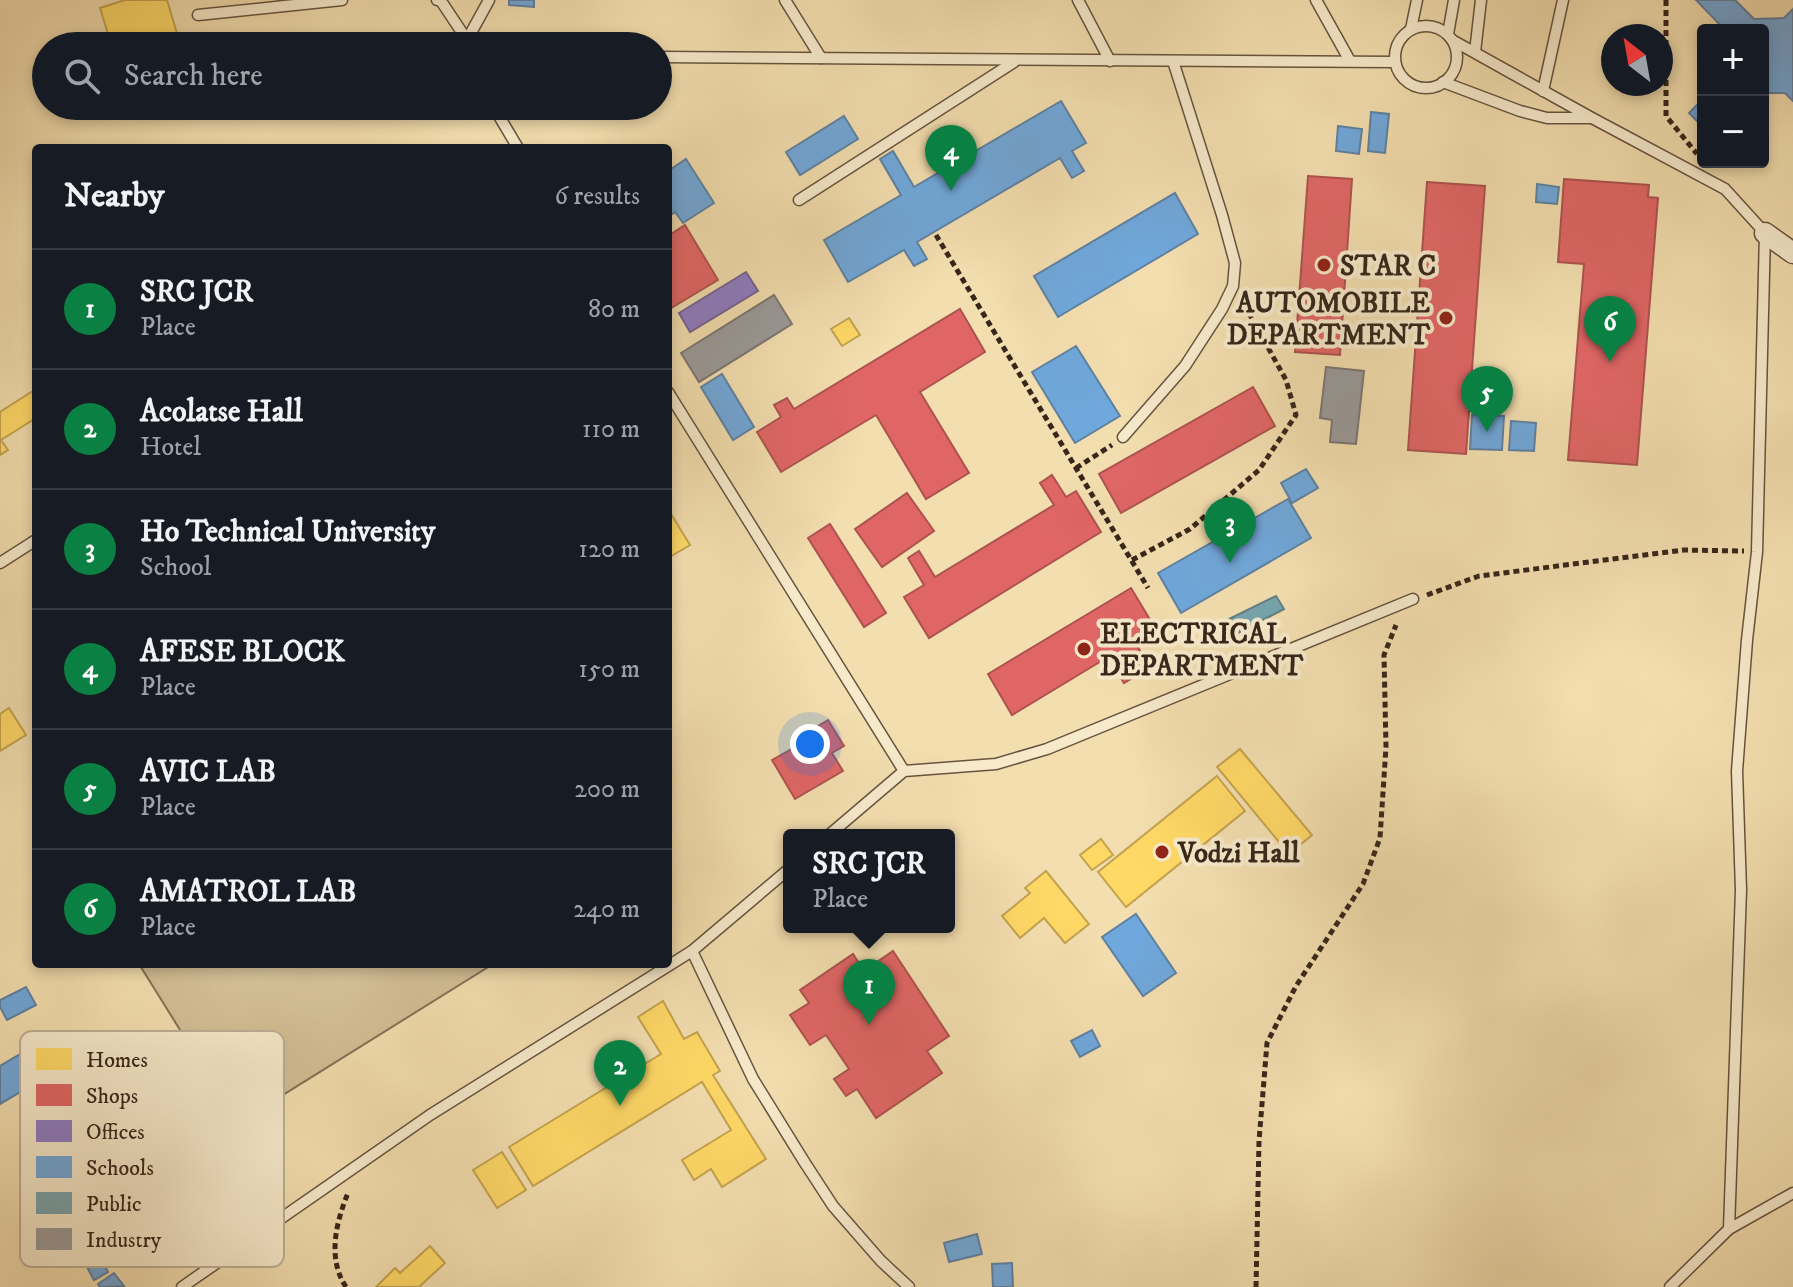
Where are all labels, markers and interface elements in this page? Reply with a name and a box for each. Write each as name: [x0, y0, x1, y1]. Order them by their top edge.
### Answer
north arrow: [1601, 24, 1673, 96]
map controls: [1697, 24, 1769, 168]
button: +: [1697, 24, 1769, 96]
search box: [32, 32, 672, 120]
icon: search: [60, 54, 104, 98]
text: Search here: [124, 58, 263, 95]
button: −: [1697, 96, 1769, 168]
pin: 4: [925, 125, 977, 191]
text: Nearby: [64, 175, 165, 217]
text: 6 results: [554, 180, 640, 213]
place label: STAR C: [1340, 249, 1436, 284]
marker: STAR C: [1315, 256, 1333, 274]
text: SRC JCR: [140, 274, 253, 311]
place label: AUTOMOBILE DEPARTMENT: [1227, 286, 1431, 353]
text: 1: [85, 293, 95, 326]
text: 80 m: [588, 293, 640, 326]
pin: 6: [1584, 296, 1636, 362]
marker: AUTOMOBILE DEPARTMENT: [1437, 309, 1455, 327]
text: Place: [140, 311, 196, 344]
pin: 5: [1461, 366, 1513, 432]
text: Acolatse Hall: [140, 394, 303, 431]
text: 2: [84, 413, 96, 446]
text: 110 m: [582, 413, 640, 446]
text: Hotel: [140, 431, 201, 464]
pin: 3: [1204, 497, 1256, 563]
text: Ho Technical University: [140, 514, 435, 551]
text: 3: [85, 533, 95, 566]
text: 120 m: [579, 533, 640, 566]
text: School: [140, 551, 211, 584]
place label: ELECTRICAL DEPARTMENT: [1100, 617, 1304, 684]
text: AFESE BLOCK: [140, 634, 345, 671]
marker: ELECTRICAL DEPARTMENT: [1075, 640, 1093, 658]
text: 4: [83, 653, 97, 686]
text: 150 m: [579, 653, 640, 686]
text: Place: [140, 671, 196, 704]
your location: [790, 724, 830, 764]
text: AVIC LAB: [140, 754, 276, 791]
text: 5: [84, 773, 96, 806]
text: 200 m: [574, 773, 640, 806]
text: Place: [140, 791, 196, 824]
popup: [783, 829, 955, 933]
place label: Vodzi Hall: [1177, 836, 1300, 871]
marker: Vodzi Hall: [1153, 843, 1171, 861]
text: SRC JCR: [812, 846, 926, 883]
text: AMATROL LAB: [140, 874, 356, 911]
text: Place: [812, 883, 868, 916]
text: 6: [83, 893, 97, 926]
text: 240 m: [573, 893, 640, 926]
text: Place: [140, 911, 196, 944]
pin: 1: [843, 959, 895, 1025]
legend: [20, 1031, 284, 1267]
pin: 2: [594, 1040, 646, 1106]
text: Homes: [86, 1047, 148, 1074]
text: Shops: [86, 1083, 138, 1110]
text: Offices: [86, 1119, 145, 1146]
text: Schools: [86, 1155, 154, 1182]
text: Public: [86, 1191, 141, 1218]
text: Industry: [86, 1227, 162, 1254]

